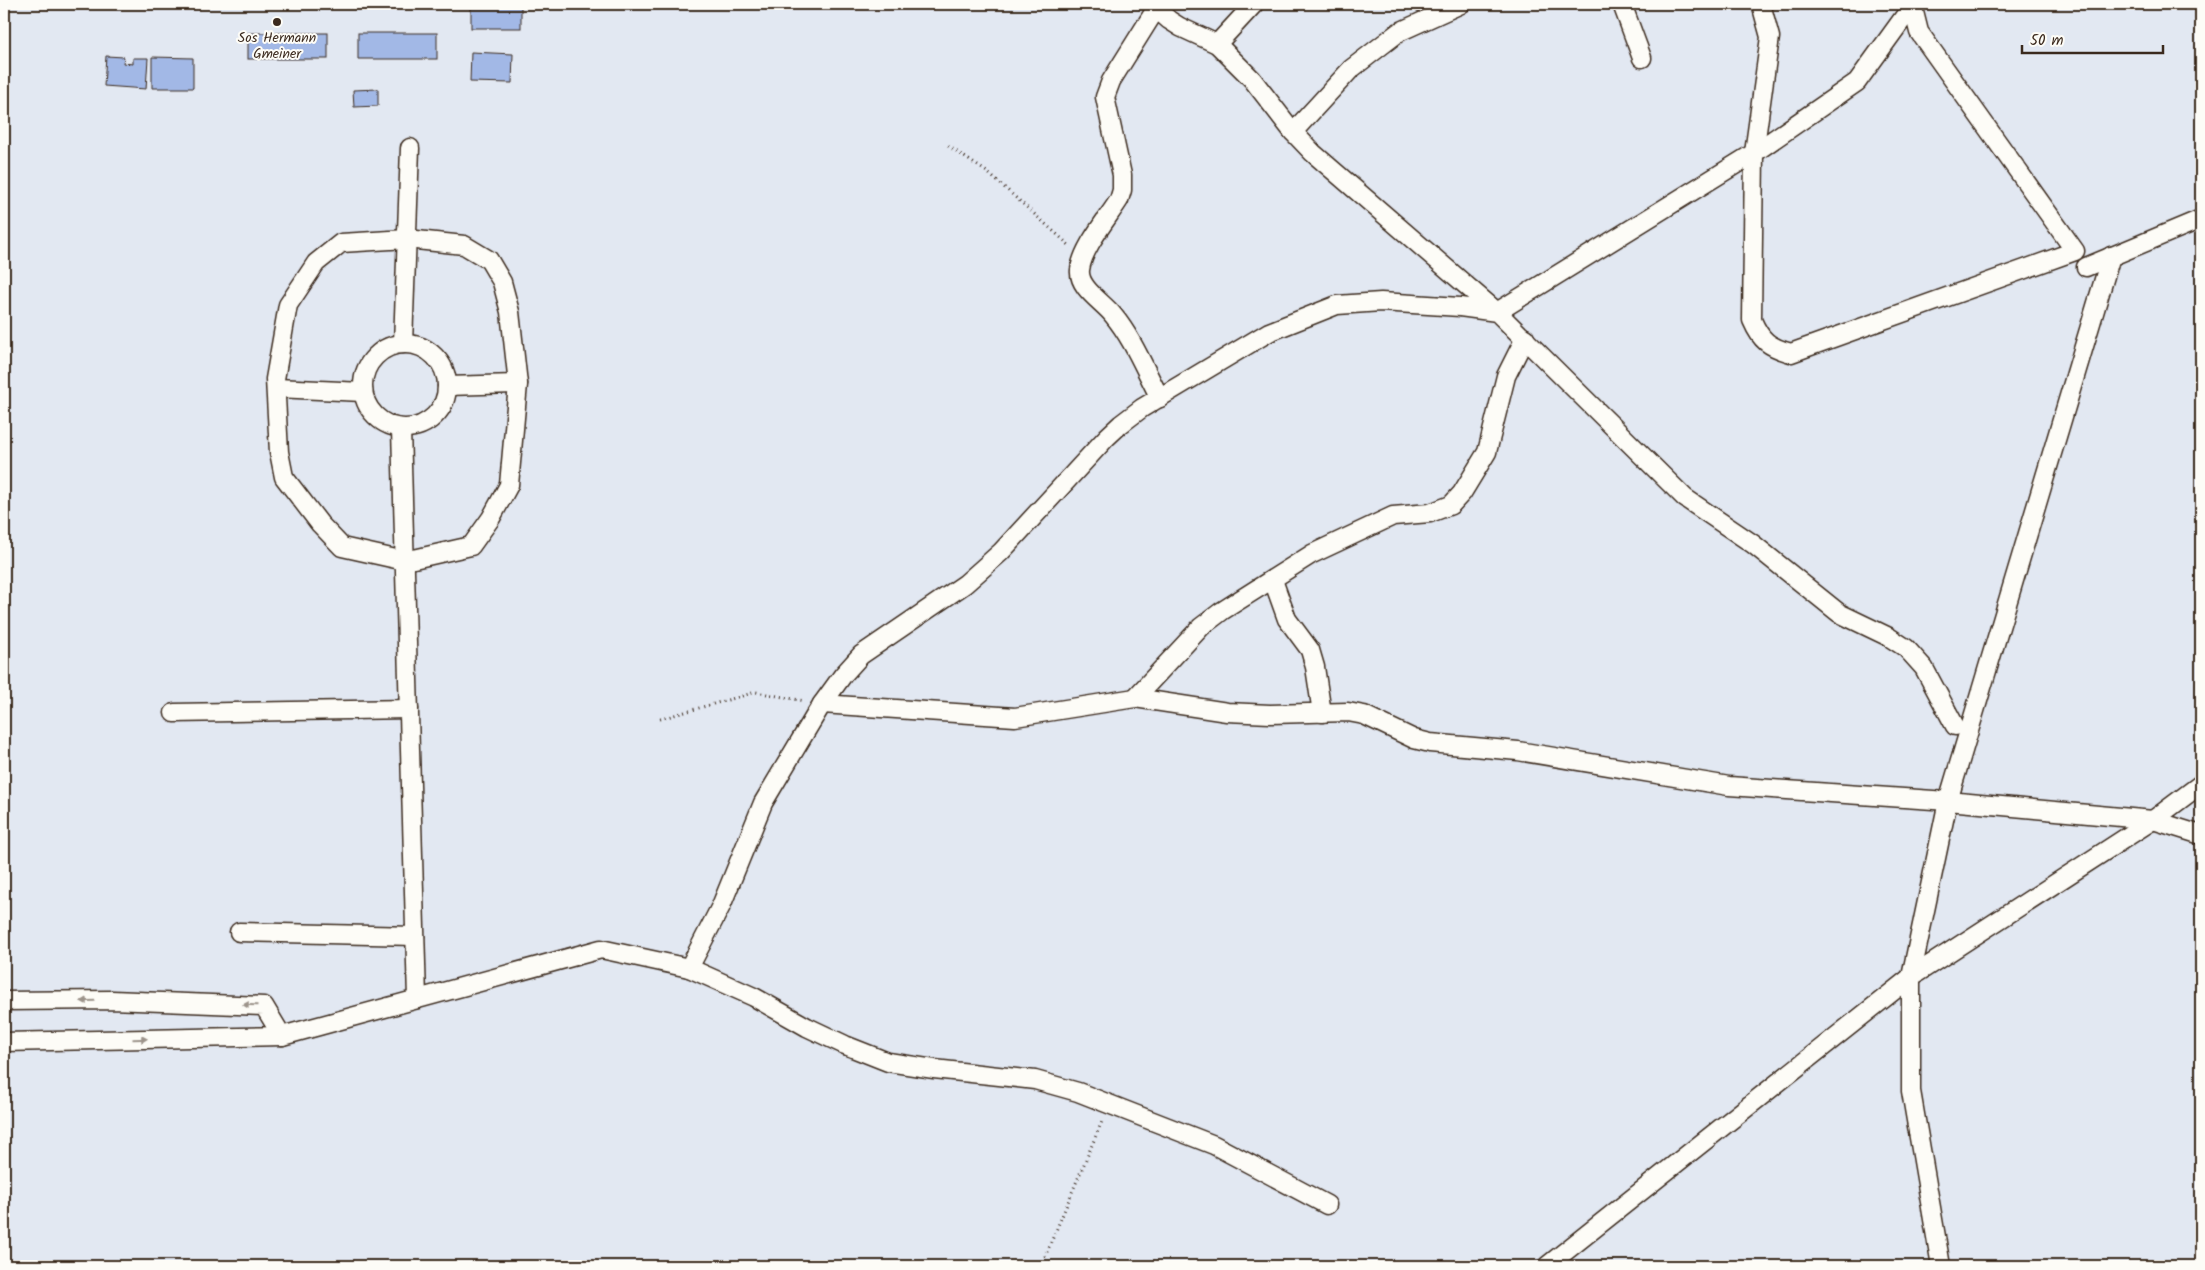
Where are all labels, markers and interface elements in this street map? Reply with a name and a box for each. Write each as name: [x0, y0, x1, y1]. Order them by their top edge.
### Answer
marker: Sos Hermann Gmeiner: [271, 16, 283, 28]
scale bar: [2022, 22, 2164, 54]
place label: Sos Hermann Gmeiner: [238, 27, 316, 65]
text: 50 m: [2030, 29, 2064, 53]
one-way arrow: [80, 997, 96, 1005]
one-way arrow: [242, 1001, 258, 1009]
one-way arrow: [132, 1035, 148, 1043]

